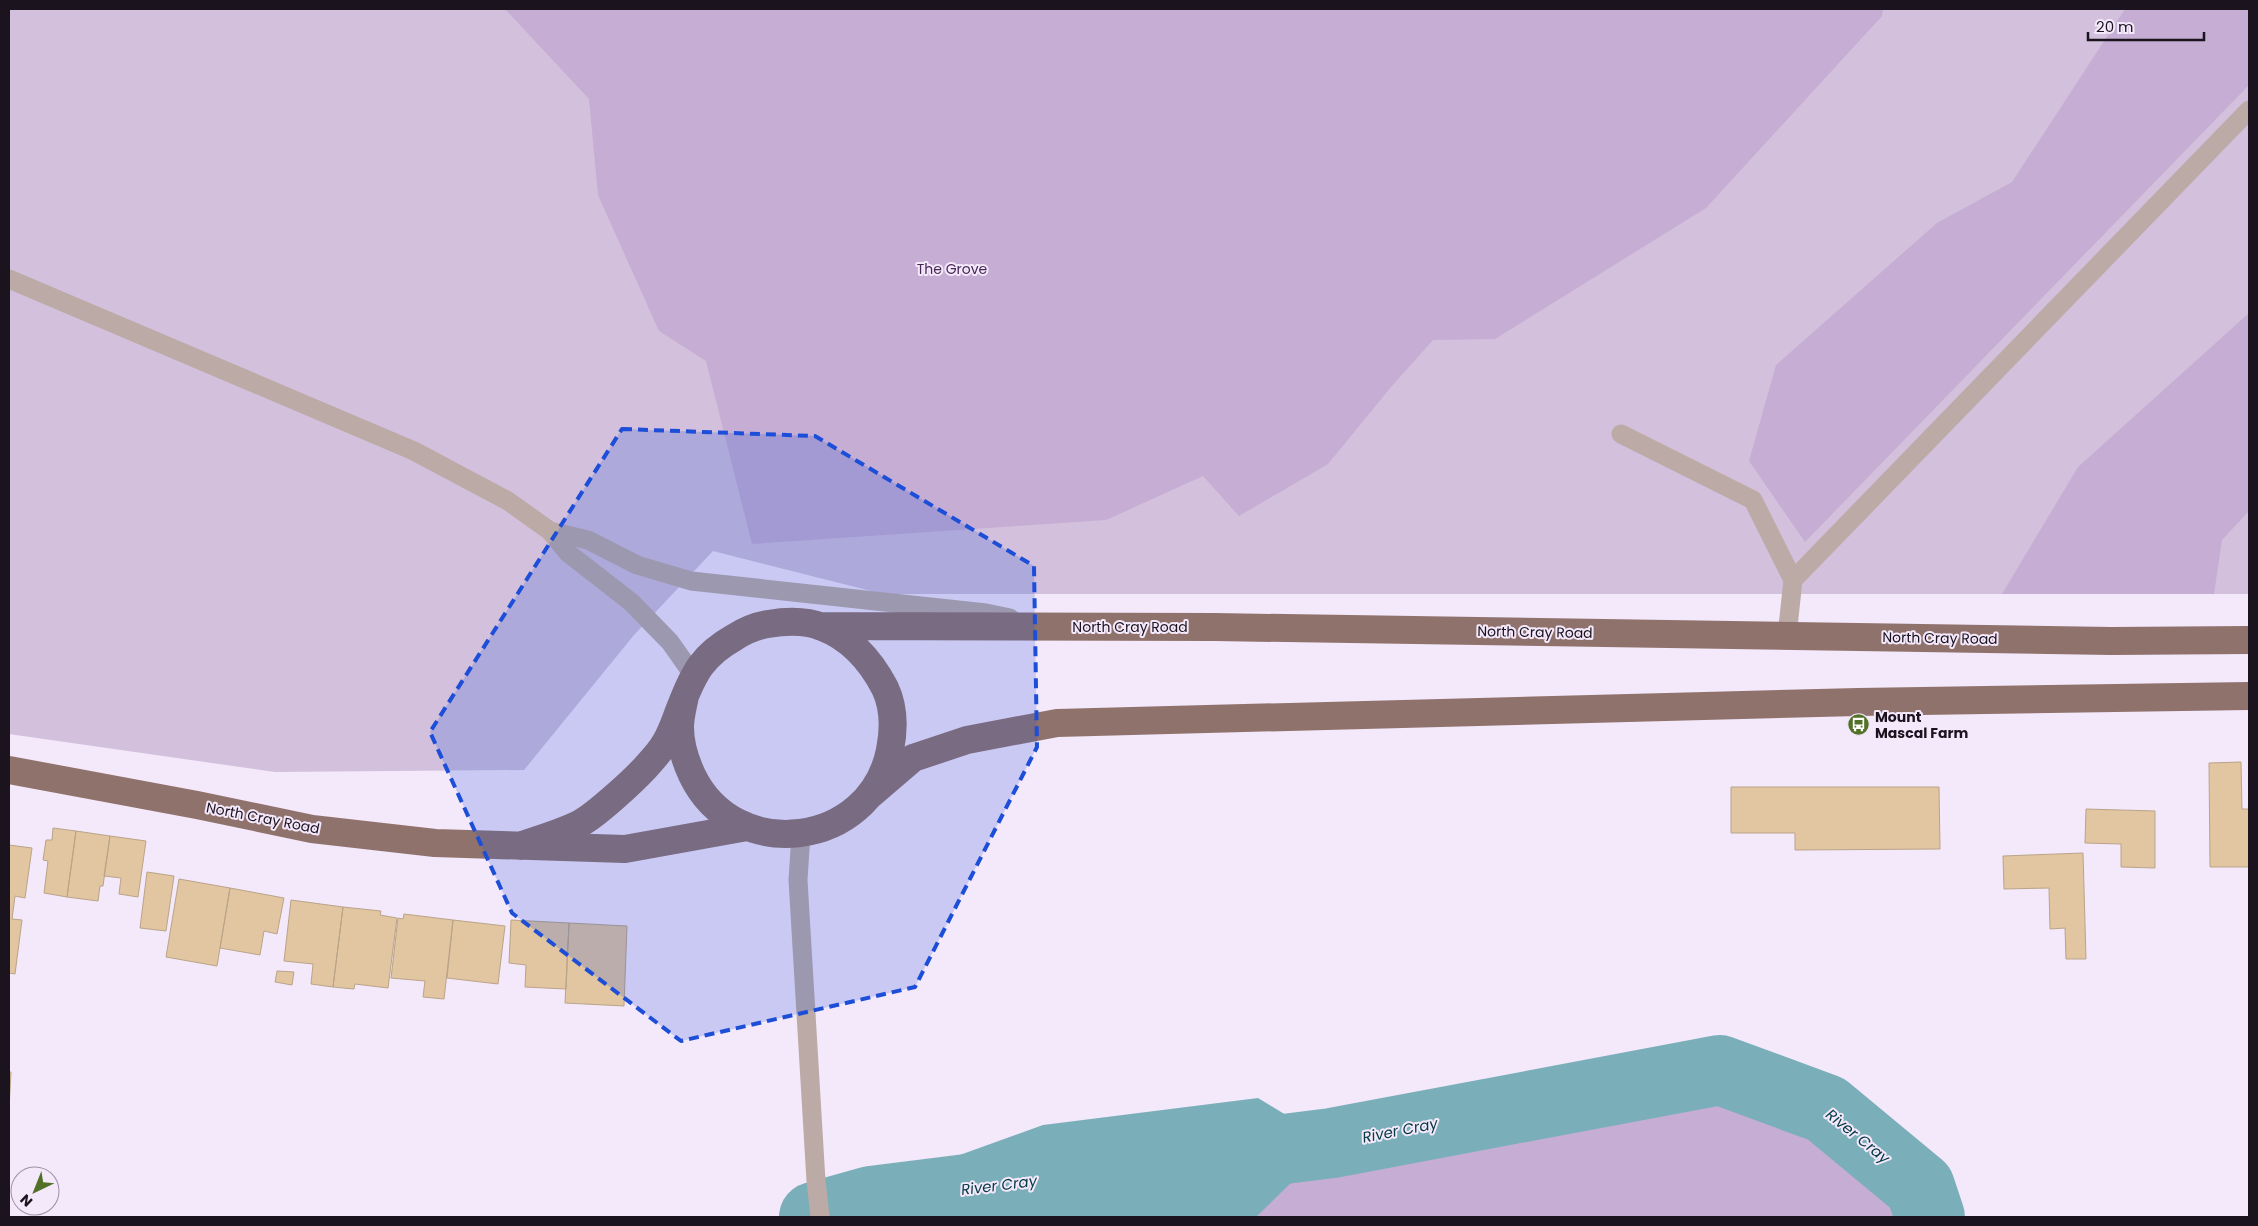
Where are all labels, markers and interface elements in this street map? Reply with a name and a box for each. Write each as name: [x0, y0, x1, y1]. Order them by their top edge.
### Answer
scale bar: [2088, 10, 2204, 42]
text: 20 m: [2096, 16, 2134, 37]
park label: The Grove: [917, 259, 988, 279]
street label: North Cray Road: [1072, 617, 1188, 637]
street label: North Cray Road: [1477, 621, 1593, 643]
street label: North Cray Road: [1882, 627, 1998, 649]
place label: Mount Mascal Farm: [1875, 707, 1968, 743]
bus stop icon: Mount Mascal Farm: [1847, 713, 1871, 737]
street label: North Cray Road: [204, 797, 322, 839]
water label: River Cray: [1822, 1104, 1895, 1169]
water label: River Cray: [1361, 1112, 1440, 1148]
north arrow: [10, 1166, 60, 1216]
water label: River Cray: [960, 1170, 1039, 1200]
text: N: [15, 1190, 37, 1211]

